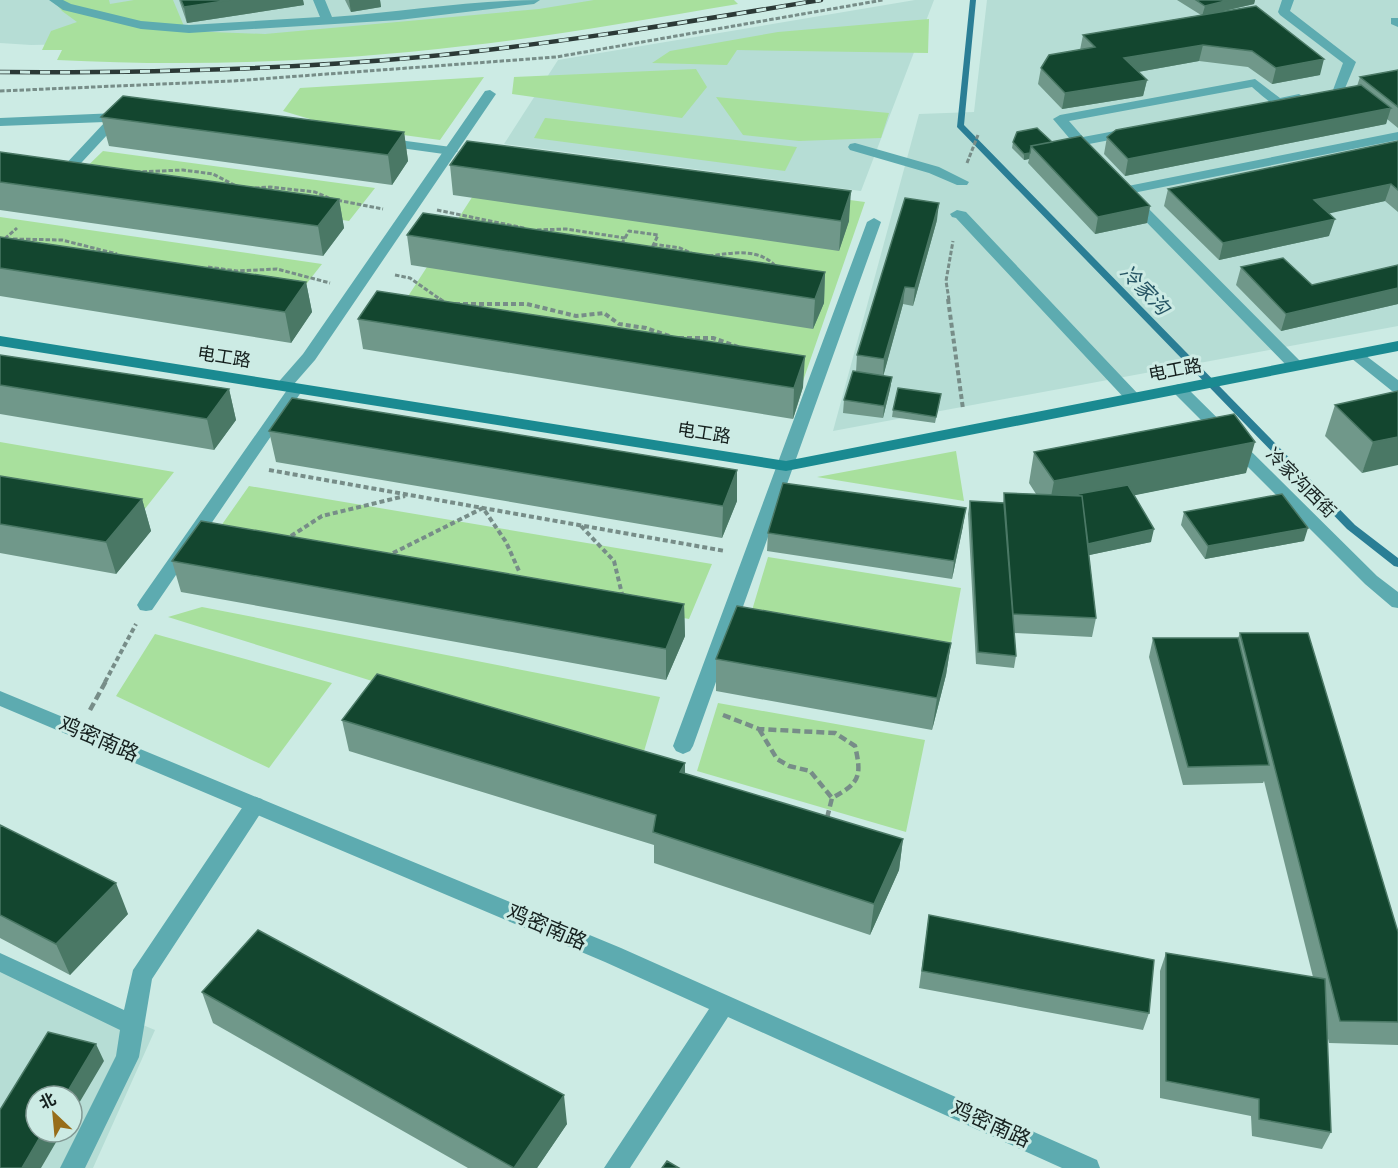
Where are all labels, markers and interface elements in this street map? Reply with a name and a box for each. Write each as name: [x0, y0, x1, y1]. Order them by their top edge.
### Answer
water label: 冷家沟: [1116, 260, 1176, 321]
street label: 电工路: [196, 342, 252, 372]
street label: 电工路: [1146, 354, 1204, 386]
street label: 电工路: [676, 418, 732, 448]
street label: 冷家沟西街: [1261, 443, 1341, 523]
street label: 鸡密南路: [55, 711, 143, 767]
street label: 鸡密南路: [503, 899, 591, 955]
north arrow: [24, 1084, 84, 1144]
text: 北: [36, 1089, 59, 1113]
street label: 鸡密南路: [947, 1095, 1035, 1153]

